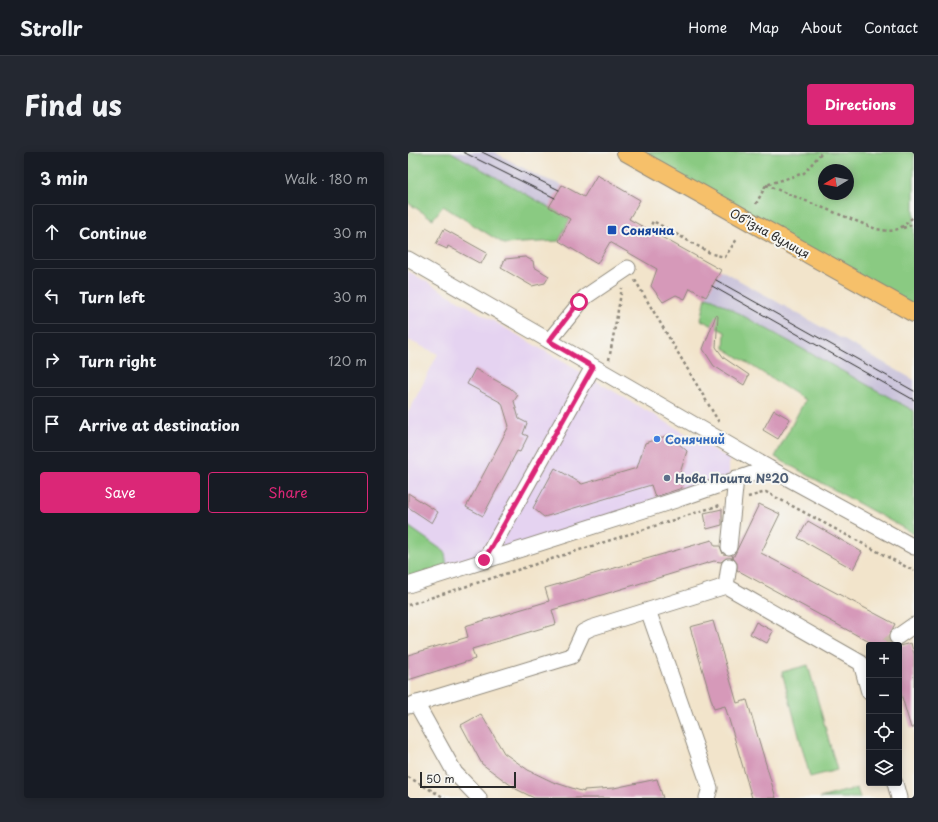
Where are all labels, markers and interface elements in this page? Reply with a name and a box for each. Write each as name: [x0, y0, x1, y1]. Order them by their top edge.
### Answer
text: Strollr: [20, 14, 83, 42]
text: Home: [688, 17, 727, 38]
text: Map: [749, 17, 779, 38]
text: About: [801, 17, 842, 38]
text: Contact: [864, 17, 918, 38]
text: Find us: [24, 83, 122, 126]
button: Directions: [807, 84, 914, 125]
north arrow: [818, 164, 854, 200]
text: 3 min: [40, 165, 88, 191]
text: Walk · 180 m: [285, 169, 368, 188]
street label: Обʼїзна вулиця: [727, 204, 813, 262]
icon: ahead: [41, 221, 63, 243]
text: Continue: [79, 221, 147, 244]
place label: Сонячна: [621, 221, 675, 239]
text: 30 m: [333, 223, 367, 242]
marker: Сонячна: [606, 224, 618, 236]
icon: left: [41, 285, 63, 307]
text: Turn left: [79, 285, 145, 308]
text: 30 m: [333, 287, 367, 306]
route start: [570, 293, 588, 311]
icon: right: [41, 349, 63, 371]
text: Turn right: [79, 349, 156, 372]
text: 120 m: [328, 351, 367, 370]
icon: arrive: [41, 413, 63, 435]
text: Arrive at destination: [79, 413, 240, 436]
place label: Сонячний: [665, 430, 725, 448]
marker: Сонячний: [652, 434, 662, 444]
place label: Нова Пошта №20: [675, 469, 789, 487]
button: Save: [40, 472, 200, 513]
button: Share: [208, 472, 368, 513]
marker: Нова Пошта №20: [662, 473, 672, 483]
route end: [475, 551, 493, 569]
map controls: [866, 642, 902, 786]
button: +: [866, 642, 902, 678]
button: −: [866, 678, 902, 714]
button: locate: [866, 714, 902, 750]
button: layers: [866, 750, 902, 786]
scale bar: [420, 770, 516, 789]
text: 50 m: [426, 770, 455, 787]

